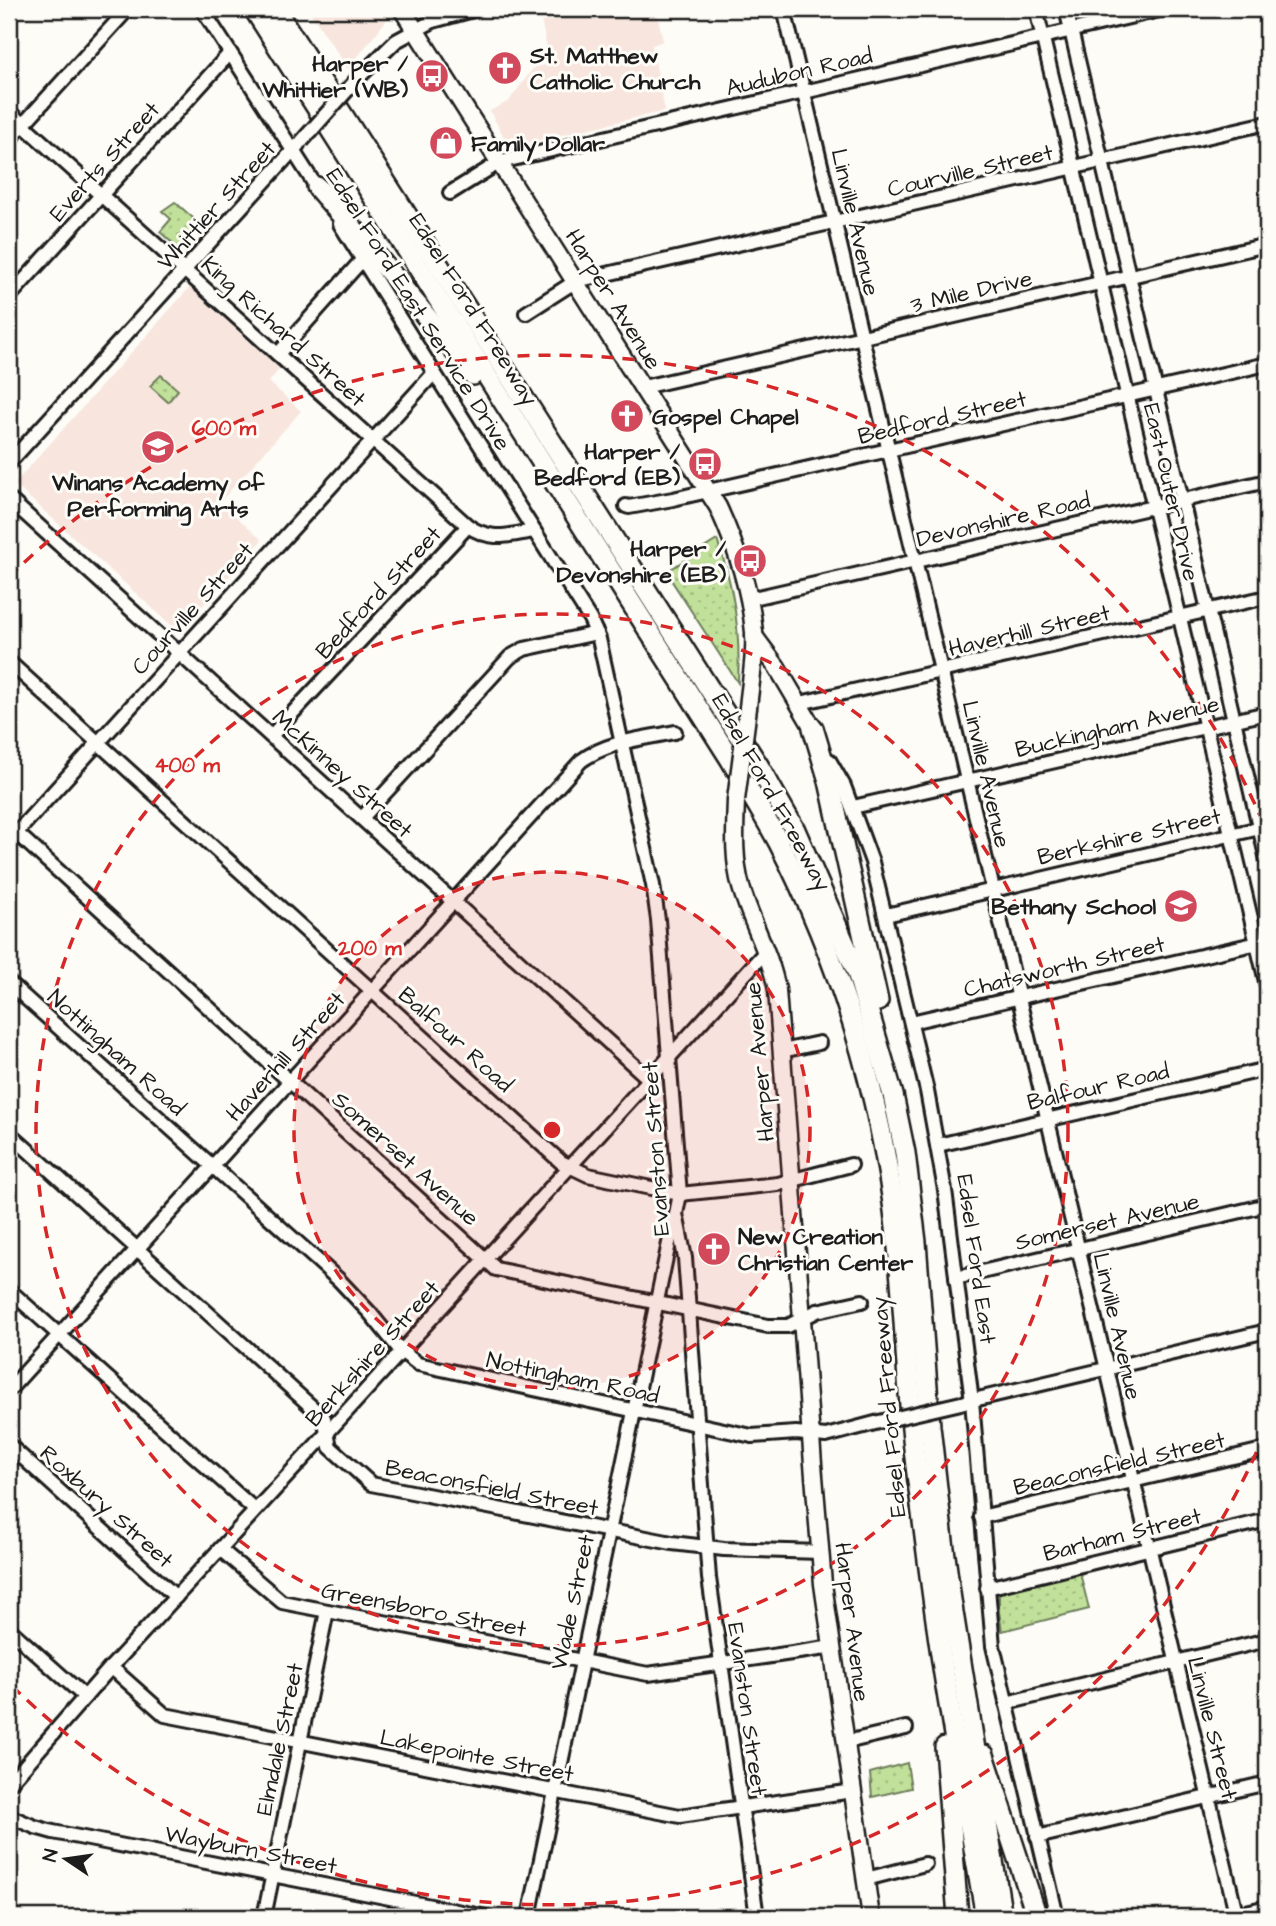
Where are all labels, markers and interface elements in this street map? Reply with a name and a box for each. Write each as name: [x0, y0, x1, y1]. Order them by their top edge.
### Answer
place label: St. Matthew Catholic Church: [529, 40, 701, 98]
street label: Audubon Road: [723, 40, 876, 104]
place label: Harper / Whittier (WB): [261, 48, 409, 106]
church icon: St. Matthew Catholic Church: [486, 49, 524, 87]
bus stop icon: Harper / Whittier (WB): [413, 57, 451, 95]
street label: Everts Street: [42, 94, 168, 229]
shop icon: Family Dollar: [427, 124, 465, 162]
place label: Family Dollar: [471, 128, 605, 162]
street label: Whittier Street: [150, 134, 284, 277]
street label: Courville Street: [884, 136, 1057, 206]
street label: Linville Avenue: [823, 146, 887, 299]
street label: Edsel Ford East Service Drive: [318, 162, 518, 457]
street label: Edsel Ford Freeway: [400, 207, 546, 413]
street label: Harper Avenue: [557, 223, 669, 376]
street label: King Richard Street: [193, 249, 373, 416]
street label: 3 Mile Drive: [907, 262, 1035, 322]
street label: Bedford Street: [855, 383, 1030, 453]
church icon: Gospel Chapel: [608, 397, 646, 435]
street label: East Outer Drive: [1135, 400, 1207, 584]
place label: Gospel Chapel: [652, 401, 799, 433]
text: 600 m: [192, 414, 257, 443]
school or university icon: Winans Academy of Performing Arts: [139, 428, 177, 466]
place label: Harper / Bedford (EB): [534, 436, 681, 494]
bus stop icon: Harper / Bedford (EB): [686, 445, 724, 483]
place label: Winans Academy of Performing Arts: [51, 467, 265, 526]
street label: Devonshire Road: [913, 484, 1093, 556]
street label: Bedford Street: [308, 518, 450, 666]
place label: Harper / Devonshire (EB): [557, 533, 727, 591]
street label: Courville Street: [124, 535, 262, 682]
bus stop icon: Harper / Devonshire (EB): [731, 542, 769, 580]
street label: Haverhill Street: [945, 597, 1114, 665]
street label: Edsel Ford Freeway: [703, 688, 839, 898]
street label: Buckingham Avenue: [1012, 688, 1223, 767]
street label: Linville Avenue: [954, 698, 1018, 851]
street label: McKinney Street: [264, 702, 420, 847]
text: 400 m: [154, 751, 220, 780]
street label: Berkshire Street: [1034, 800, 1225, 874]
school or university icon: Bethany School: [1162, 887, 1200, 925]
place label: Bethany School: [991, 891, 1156, 925]
street label: Chatsworth Street: [961, 928, 1169, 1006]
text: 200 m: [337, 934, 402, 963]
street label: Balfour Road: [391, 979, 520, 1100]
street label: Harper Avenue: [737, 981, 783, 1143]
street label: Nottingham Road: [40, 982, 193, 1124]
street label: Haverhill Street: [219, 984, 353, 1129]
street label: Balfour Road: [1024, 1055, 1173, 1119]
street label: Evanston Street: [634, 1060, 678, 1237]
street label: Somerset Avenue: [325, 1084, 486, 1234]
centre of rings: [540, 1118, 564, 1142]
street label: Edsel Ford East: [948, 1172, 1004, 1347]
street label: Somerset Avenue: [1012, 1185, 1202, 1259]
place label: New Creation Christian Center: [738, 1221, 914, 1279]
church icon: New Creation Christian Center: [695, 1230, 733, 1268]
street label: Linville Avenue: [1085, 1250, 1149, 1403]
street label: Berkshire Street: [298, 1273, 448, 1434]
street label: Edsel Ford Freeway: [863, 1295, 916, 1518]
street label: Nottingham Road: [483, 1344, 662, 1413]
street label: Beaconsfield Street: [1010, 1424, 1229, 1504]
street label: Roxbury Street: [32, 1438, 181, 1577]
street label: Beaconsfield Street: [383, 1452, 602, 1524]
street label: Barham Street: [1040, 1500, 1205, 1570]
street label: Wade Street: [543, 1531, 603, 1673]
street label: Harper Avenue: [826, 1541, 878, 1704]
street label: Greensboro Street: [319, 1574, 530, 1646]
street label: Evanston Street: [719, 1621, 775, 1798]
street label: Linville Street: [1179, 1653, 1245, 1804]
street label: Elmdale Street: [248, 1659, 312, 1818]
street label: Lakepointe Street: [377, 1721, 577, 1791]
street label: Wayburn Street: [162, 1818, 340, 1883]
north arrow: [32, 1825, 102, 1895]
text: N: [36, 1847, 65, 1864]

